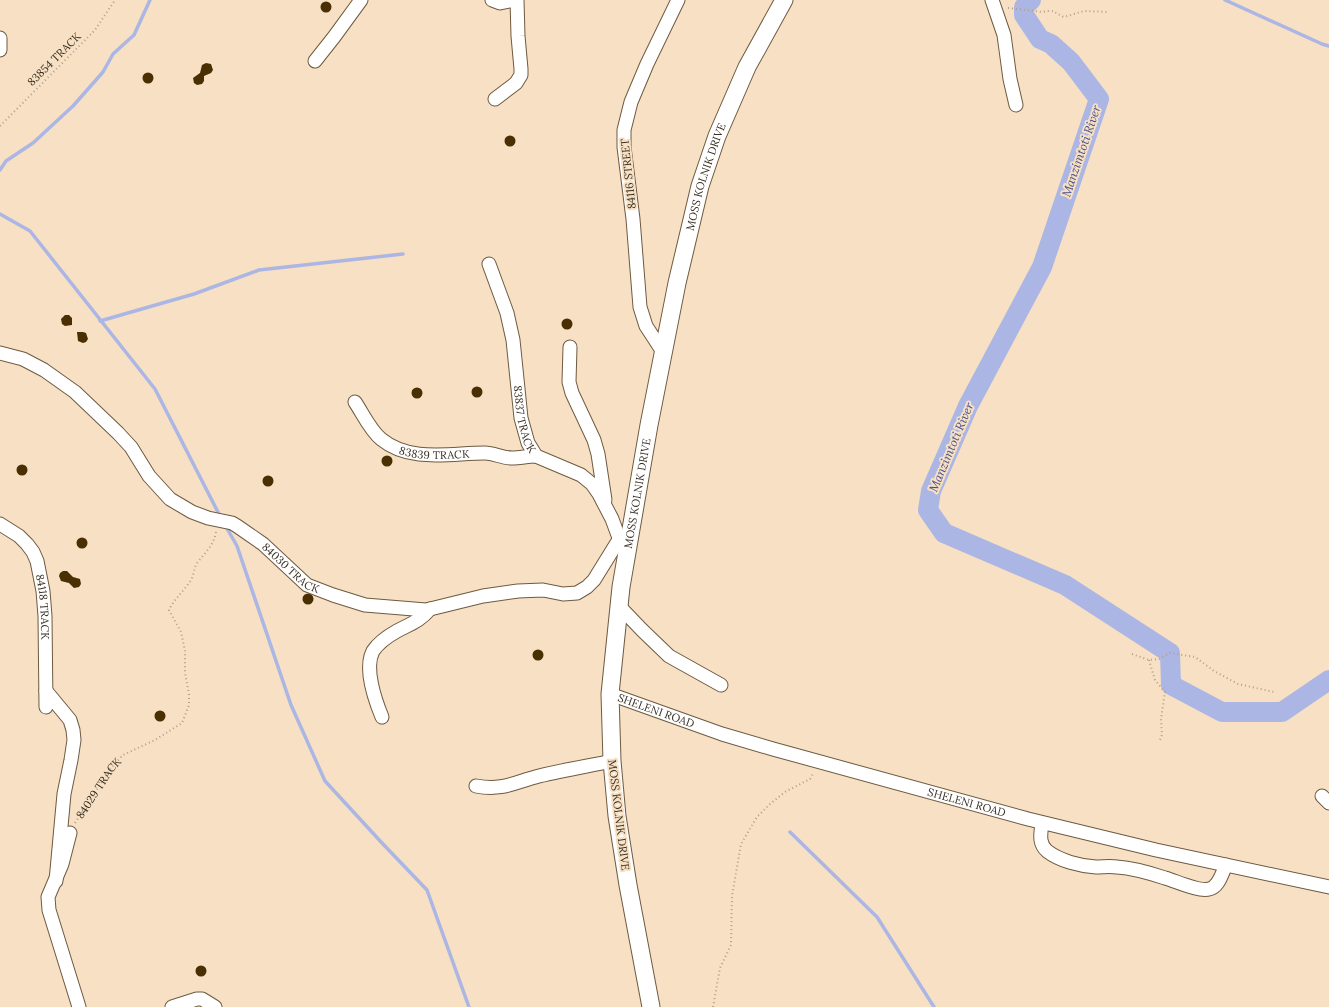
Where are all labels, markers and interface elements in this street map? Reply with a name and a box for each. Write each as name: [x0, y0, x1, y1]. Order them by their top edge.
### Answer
street label: 83854 TRACK: [24, 29, 84, 89]
water label: Manzimtoti River: [1058, 103, 1104, 199]
street label: MOSS KOLNIK DRIVE: [683, 121, 729, 232]
street label: 84116 STREET: [617, 138, 639, 210]
street label: 83837 TRACK: [511, 385, 540, 456]
water label: Manzimtoti River: [925, 399, 977, 494]
street label: MOSS KOLNIK DRIVE: [621, 437, 654, 549]
street label: 83839 TRACK: [397, 443, 470, 462]
street label: 84030 TRACK: [259, 540, 322, 596]
street label: 84118 TRACK: [33, 573, 52, 640]
street label: SHELENI ROAD: [616, 690, 696, 731]
street label: 84029 TRACK: [73, 754, 124, 821]
street label: MOSS KOLNIK DRIVE: [605, 759, 633, 871]
street label: SHELENI ROAD: [926, 785, 1007, 820]

